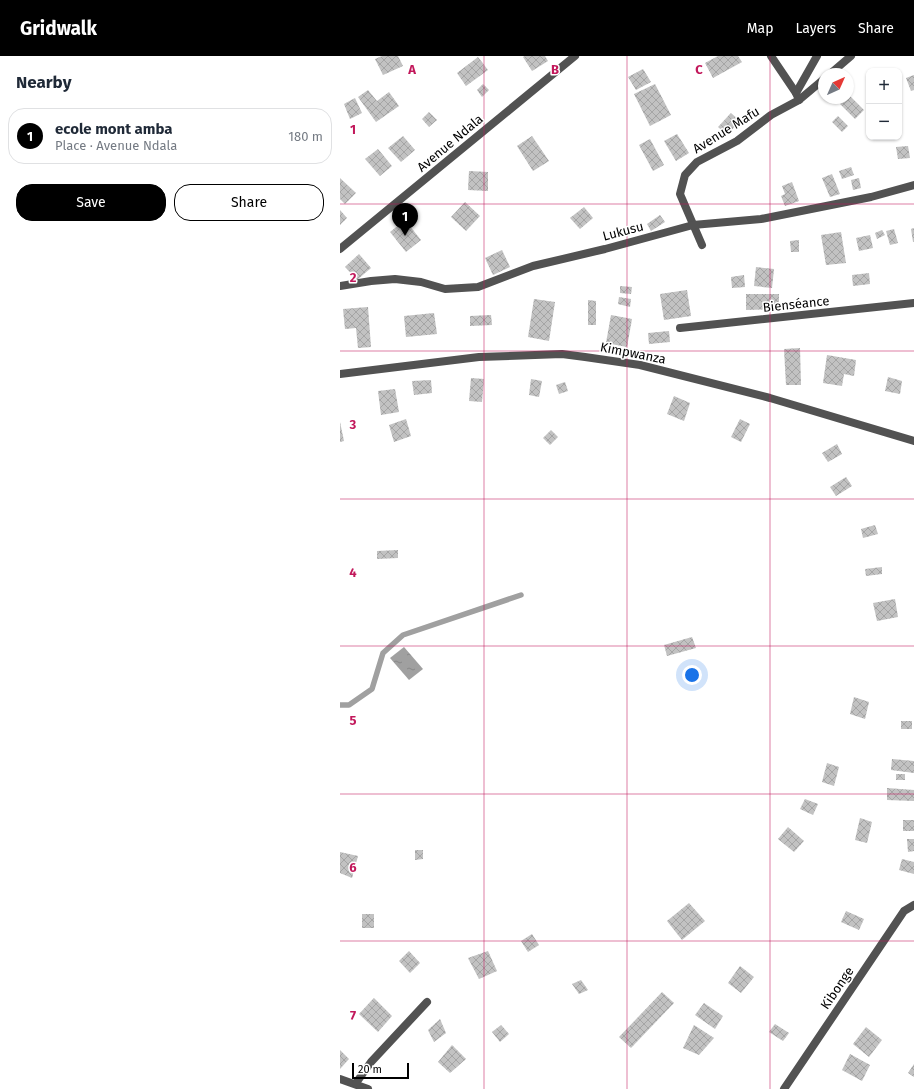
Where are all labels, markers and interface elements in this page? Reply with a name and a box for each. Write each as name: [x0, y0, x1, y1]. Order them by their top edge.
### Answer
text: Gridwalk: [20, 17, 97, 40]
text: Map: [747, 20, 773, 37]
text: Layers: [795, 20, 836, 37]
text: Share: [858, 20, 894, 37]
text: A: [407, 62, 416, 77]
text: B: [551, 62, 559, 77]
text: C: [695, 62, 703, 77]
north arrow: [818, 68, 854, 104]
map controls: [866, 68, 902, 140]
button: +: [866, 68, 902, 104]
text: Nearby: [16, 72, 71, 93]
street label: Avenue Mafu: [690, 104, 762, 156]
button: −: [866, 104, 902, 140]
street label: Avenue Ndala: [414, 111, 486, 175]
text: ecole mont amba: [55, 120, 173, 138]
text: 1: [350, 122, 356, 137]
text: 1: [27, 129, 33, 144]
text: 180 m: [288, 129, 323, 144]
text: Place · Avenue Ndala: [55, 138, 177, 153]
button: Save: [16, 184, 166, 221]
button: Share: [174, 184, 324, 221]
pin: 1: [392, 203, 418, 236]
street label: Lukusu: [601, 218, 645, 244]
text: 2: [350, 270, 357, 285]
street label: Bienséance: [762, 293, 830, 315]
street label: Kimpwanza: [599, 339, 667, 367]
text: 3: [349, 417, 357, 432]
text: 4: [349, 565, 357, 580]
your location: [682, 665, 702, 685]
text: 5: [350, 713, 357, 728]
text: 6: [349, 860, 357, 875]
street label: Kibonge: [817, 964, 857, 1012]
text: 7: [350, 1008, 356, 1023]
scale bar: [352, 1061, 409, 1080]
text: 20 m: [358, 1063, 382, 1076]

